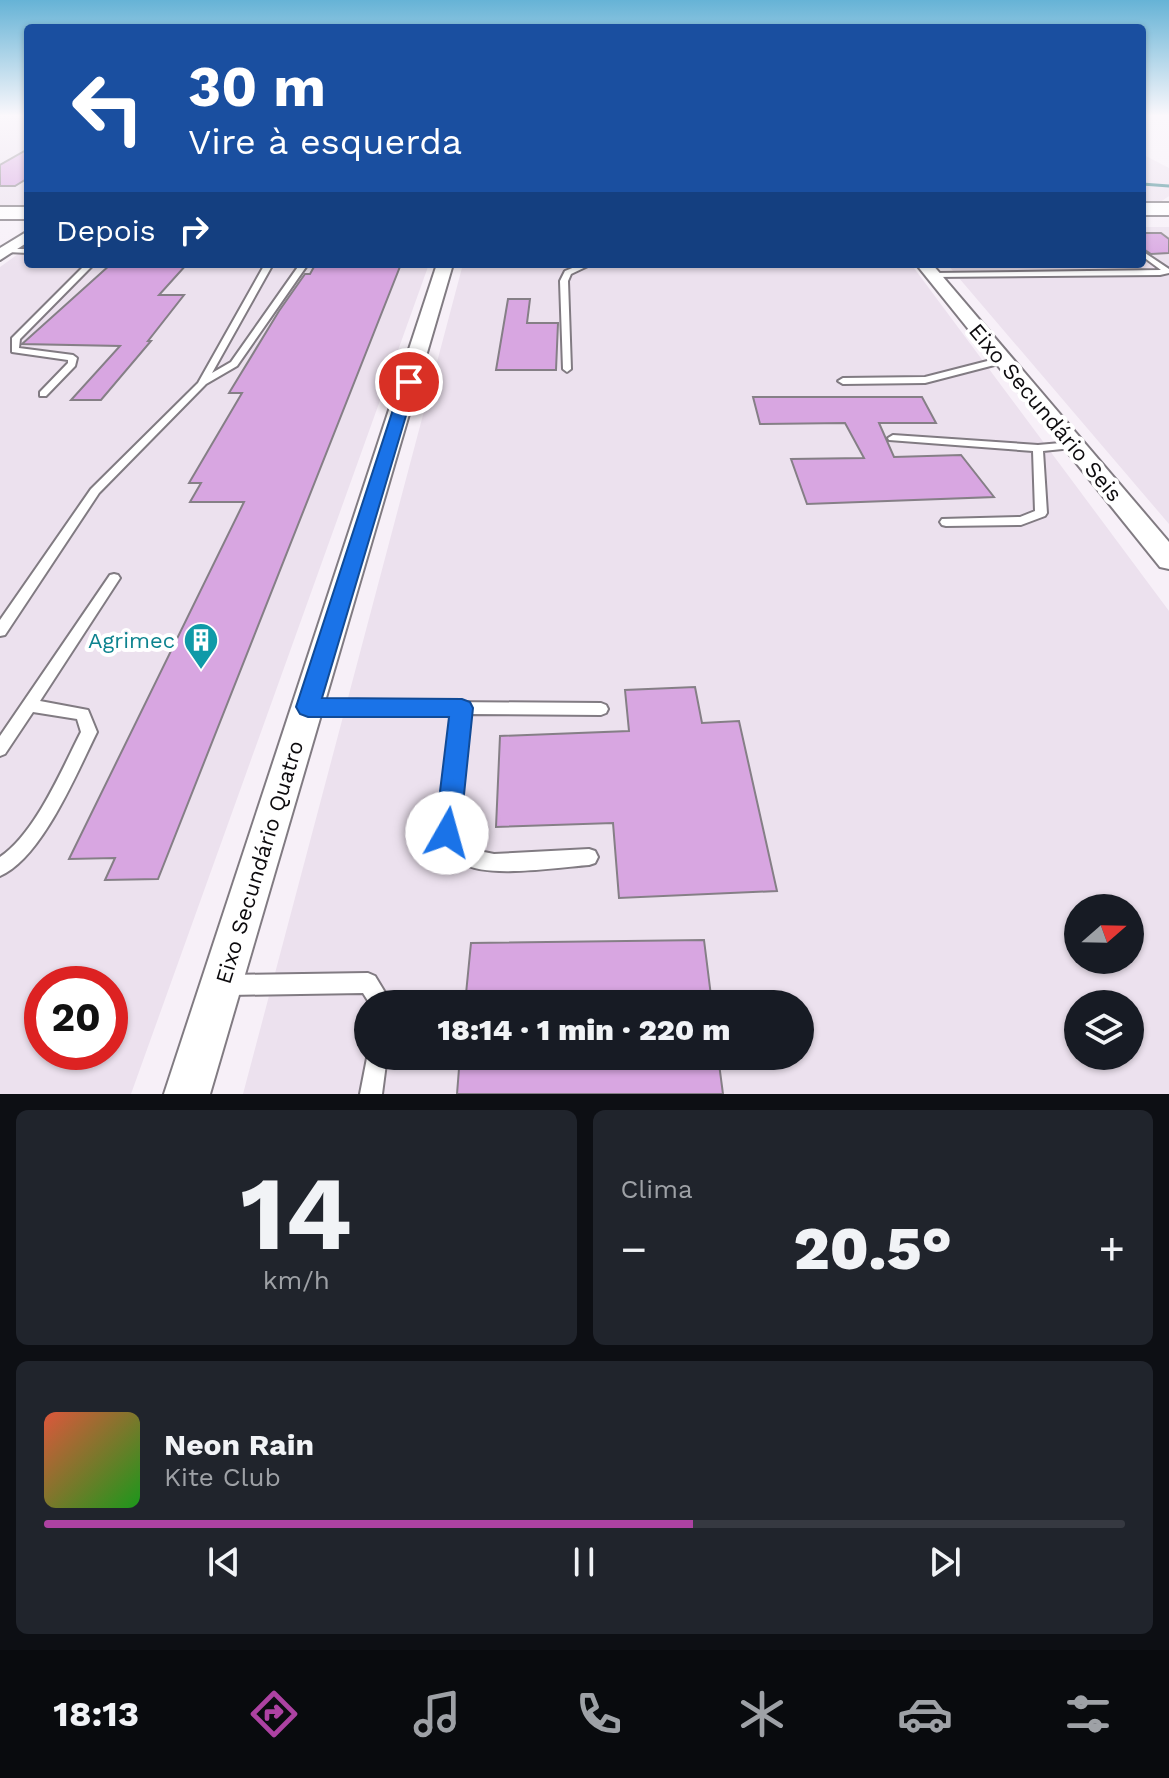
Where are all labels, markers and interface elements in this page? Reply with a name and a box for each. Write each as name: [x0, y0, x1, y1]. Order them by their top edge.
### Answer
text: 30 m: [188, 54, 326, 120]
icon: left: [56, 56, 160, 160]
text: Vire à esquerda: [188, 121, 462, 163]
icon: right: [172, 208, 216, 252]
text: Depois: [56, 213, 156, 248]
street label: Eixo Secundário Seis: [964, 318, 1127, 506]
pin: [375, 348, 443, 416]
icon: arrive: [387, 360, 431, 404]
building icon: Agrimec: [182, 621, 220, 671]
place label: Agrimec: [88, 628, 175, 653]
street label: Eixo Secundário Quatro: [211, 737, 308, 987]
position arrow: [405, 791, 489, 875]
north arrow: [1064, 894, 1144, 974]
map controls: [1064, 894, 1144, 1070]
speed limit sign: 20: [24, 966, 128, 1070]
button: layers: [1064, 990, 1144, 1070]
text: 18:14 · 1 min · 220 m: [438, 1012, 730, 1047]
text: 14: [240, 1152, 352, 1274]
text: Clima: [621, 1174, 693, 1204]
text: 20.5°: [794, 1213, 952, 1284]
text: −: [621, 1223, 647, 1275]
text: +: [1098, 1223, 1125, 1275]
text: km/h: [263, 1265, 330, 1295]
text: Neon Rain: [164, 1427, 314, 1462]
text: Kite Club: [164, 1462, 281, 1492]
icon: previous: [202, 1540, 246, 1584]
icon: pause: [562, 1540, 606, 1584]
icon: next: [923, 1540, 967, 1584]
icon: directions: [246, 1686, 302, 1742]
icon: music: [409, 1686, 465, 1742]
icon: phone: [571, 1686, 627, 1742]
icon: climate: [734, 1686, 790, 1742]
icon: car: [897, 1686, 953, 1742]
icon: filters: [1060, 1686, 1116, 1742]
text: 18:13: [53, 1693, 139, 1735]

